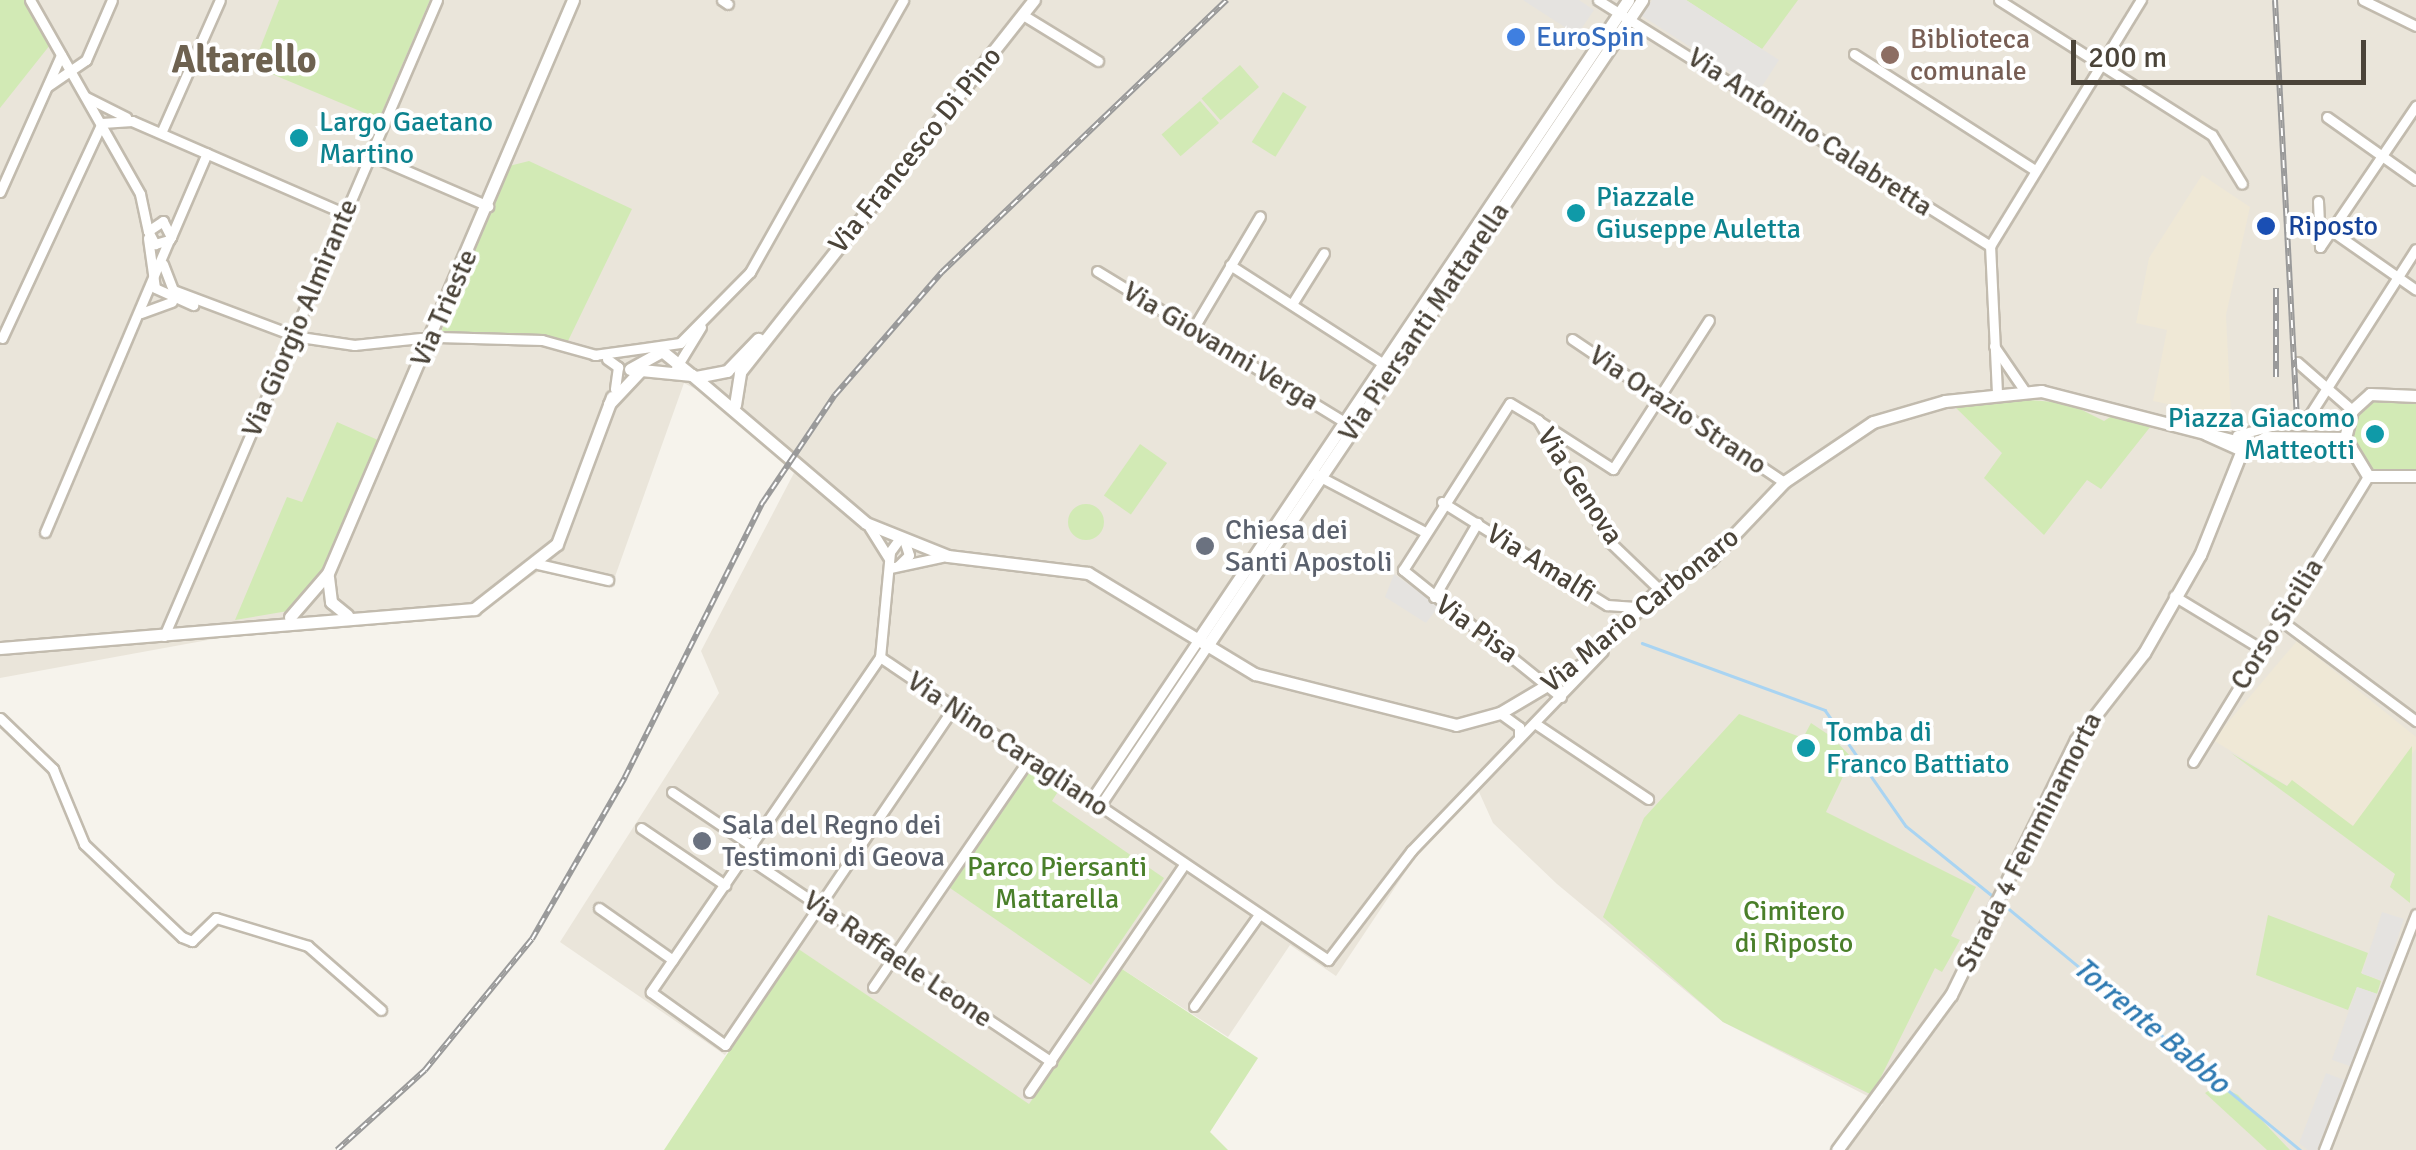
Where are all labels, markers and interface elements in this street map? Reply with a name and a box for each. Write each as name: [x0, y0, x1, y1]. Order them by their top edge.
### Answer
place label: EuroSpin: [1536, 20, 1644, 54]
scale bar: [2076, 20, 2371, 82]
place label: Biblioteca comunale: [1910, 22, 2030, 88]
marker: EuroSpin: [1505, 26, 1527, 48]
district label: Altarello: [171, 37, 317, 83]
text: 200 m: [2088, 39, 2167, 76]
street label: Via Francesco Di Pino: [821, 40, 1009, 260]
street label: Via Antonino Calabretta: [1681, 40, 1939, 224]
marker: Biblioteca comunale: [1879, 44, 1901, 66]
place label: Largo Gaetano Martino: [319, 105, 493, 171]
marker: Largo Gaetano Martino: [288, 127, 310, 149]
place label: Piazzale Giuseppe Auletta: [1596, 180, 1801, 246]
street label: Via Giorgio Almirante: [235, 194, 365, 442]
street label: Via Piersanti Mattarella: [1331, 196, 1517, 448]
marker: Piazzale Giuseppe Auletta: [1565, 202, 1587, 224]
place label: Riposto: [2288, 209, 2378, 243]
marker: Riposto: [2253, 213, 2279, 239]
street label: Via Trieste: [403, 244, 485, 372]
street label: Via Giovanni Verga: [1117, 274, 1325, 418]
street label: Via Orazio Strano: [1583, 338, 1773, 482]
place label: Piazza Giacomo Matteotti: [2168, 401, 2355, 467]
street label: Via Genova: [1530, 421, 1630, 551]
marker: Piazza Giacomo Matteotti: [2364, 423, 2386, 445]
place label: Chiesa dei Santi Apostoli: [1225, 513, 1392, 579]
street label: Via Amalfi: [1480, 516, 1602, 610]
street label: Via Mario Carbonaro: [1535, 520, 1745, 700]
marker: Chiesa dei Santi Apostoli: [1194, 535, 1216, 557]
street label: Corso Sicilia: [2223, 552, 2331, 696]
street label: Via Pisa: [1429, 588, 1525, 670]
street label: Via Nino Caragliano: [901, 664, 1115, 824]
street label: Strada 4 Femminamorta: [1949, 706, 2109, 978]
place label: Tomba di Franco Battiato: [1826, 715, 2010, 781]
marker: Tomba di Franco Battiato: [1795, 737, 1817, 759]
place label: Sala del Regno dei Testimoni di Geova: [722, 808, 945, 874]
marker: Sala del Regno dei Testimoni di Geova: [691, 830, 713, 852]
park label: Parco Piersanti Mattarella: [967, 850, 1147, 916]
street label: Via Raffaele Leone: [797, 883, 999, 1035]
park label: Cimitero di Riposto: [1735, 894, 1853, 960]
water label: Torrente Babbo: [2065, 950, 2237, 1102]

